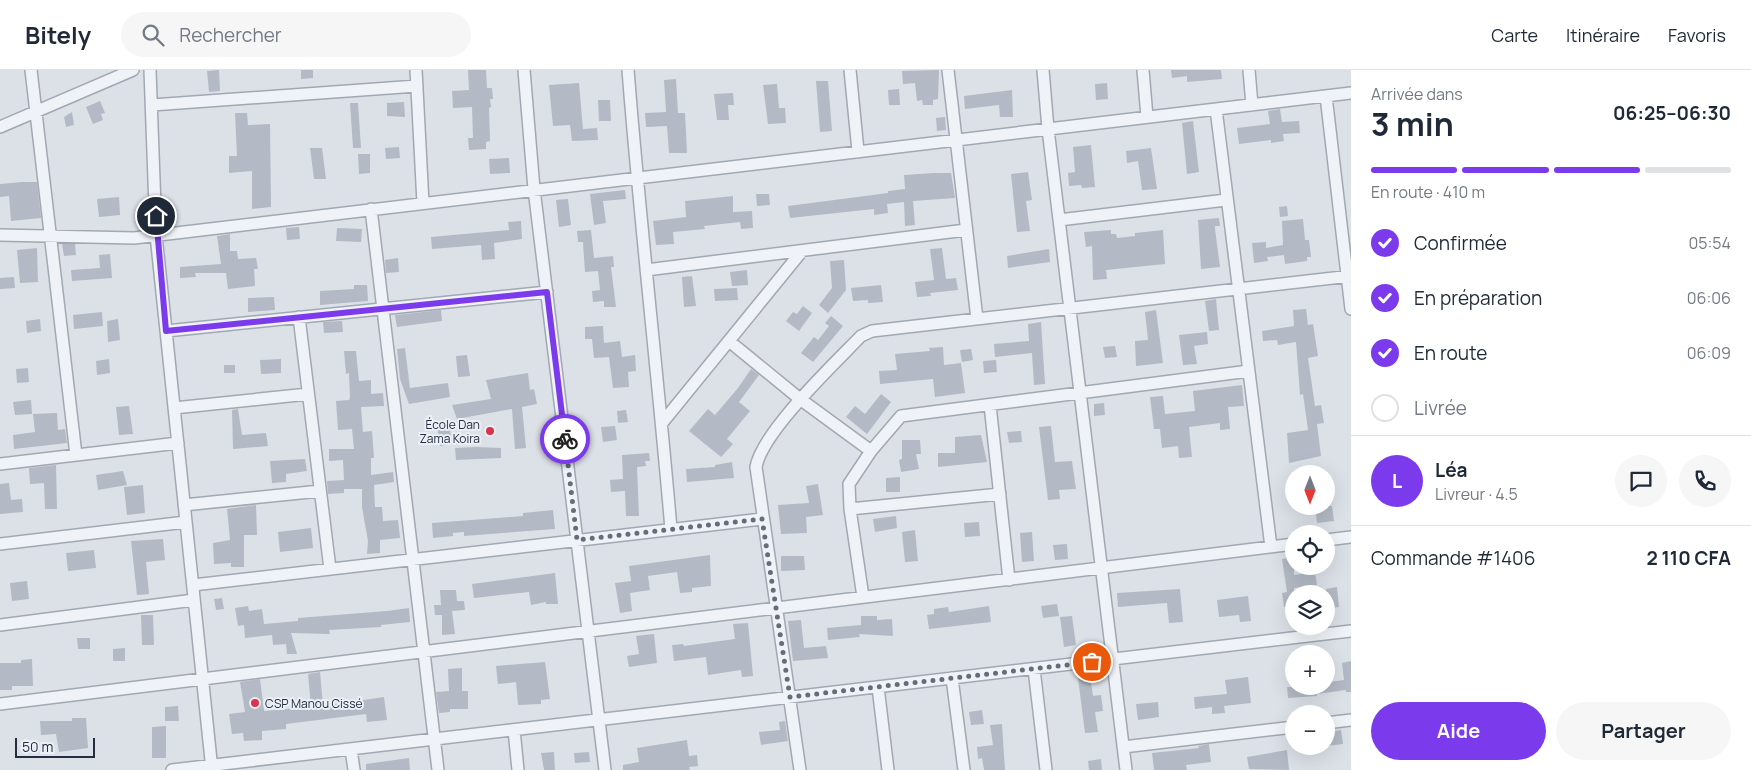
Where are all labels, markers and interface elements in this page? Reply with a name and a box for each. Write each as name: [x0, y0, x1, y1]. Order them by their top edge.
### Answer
search box: [121, 12, 471, 57]
text: Bitely: [25, 18, 91, 51]
icon: search: [139, 21, 167, 49]
text: Rechercher: [179, 22, 282, 48]
text: Carte: [1491, 23, 1538, 47]
text: Itinéraire: [1566, 23, 1640, 47]
text: Favoris: [1668, 23, 1726, 47]
text: Arrivée dans: [1371, 83, 1463, 105]
text: 06:25–06:30: [1613, 100, 1731, 126]
text: 3 min: [1371, 102, 1454, 146]
text: En route · 410 m: [1371, 181, 1485, 203]
pin: [135, 195, 177, 237]
icon: home: [142, 202, 170, 230]
icon: check: [1371, 229, 1399, 257]
text: Confirmée: [1414, 230, 1507, 256]
text: 05:54: [1689, 232, 1731, 254]
icon: check: [1371, 284, 1399, 312]
text: En préparation: [1414, 285, 1542, 311]
text: 06:06: [1687, 287, 1731, 309]
icon: check: [1371, 339, 1399, 367]
text: En route: [1414, 340, 1487, 366]
text: 06:09: [1687, 342, 1731, 364]
text: Livrée: [1414, 395, 1467, 421]
courier: [540, 414, 590, 464]
place label: École Dan Zama Koira: [419, 416, 480, 447]
marker: École Dan Zama Koira: [484, 425, 496, 437]
icon: bike: [551, 425, 579, 453]
button: chat: [1615, 455, 1667, 507]
button: phone: [1679, 455, 1731, 507]
text: Léa: [1435, 457, 1467, 483]
north arrow: [1285, 465, 1335, 515]
map controls: [1285, 465, 1335, 755]
text: L: [1392, 468, 1402, 494]
text: Livreur · 4.5: [1435, 483, 1518, 505]
button: locate: [1285, 525, 1335, 575]
text: Commande #1406: [1371, 545, 1535, 571]
text: 2 110 CFA: [1646, 545, 1731, 571]
button: layers: [1285, 585, 1335, 635]
pin: [1071, 641, 1113, 683]
button: +: [1285, 645, 1335, 695]
icon: bag: [1078, 648, 1106, 676]
place label: CSP Manou Cissé: [265, 695, 362, 712]
marker: CSP Manou Cissé: [249, 697, 261, 709]
button: Aide: [1371, 702, 1546, 760]
button: Partager: [1556, 702, 1731, 760]
button: −: [1285, 705, 1335, 755]
scale bar: [15, 735, 95, 758]
text: 50 m: [22, 737, 53, 756]

